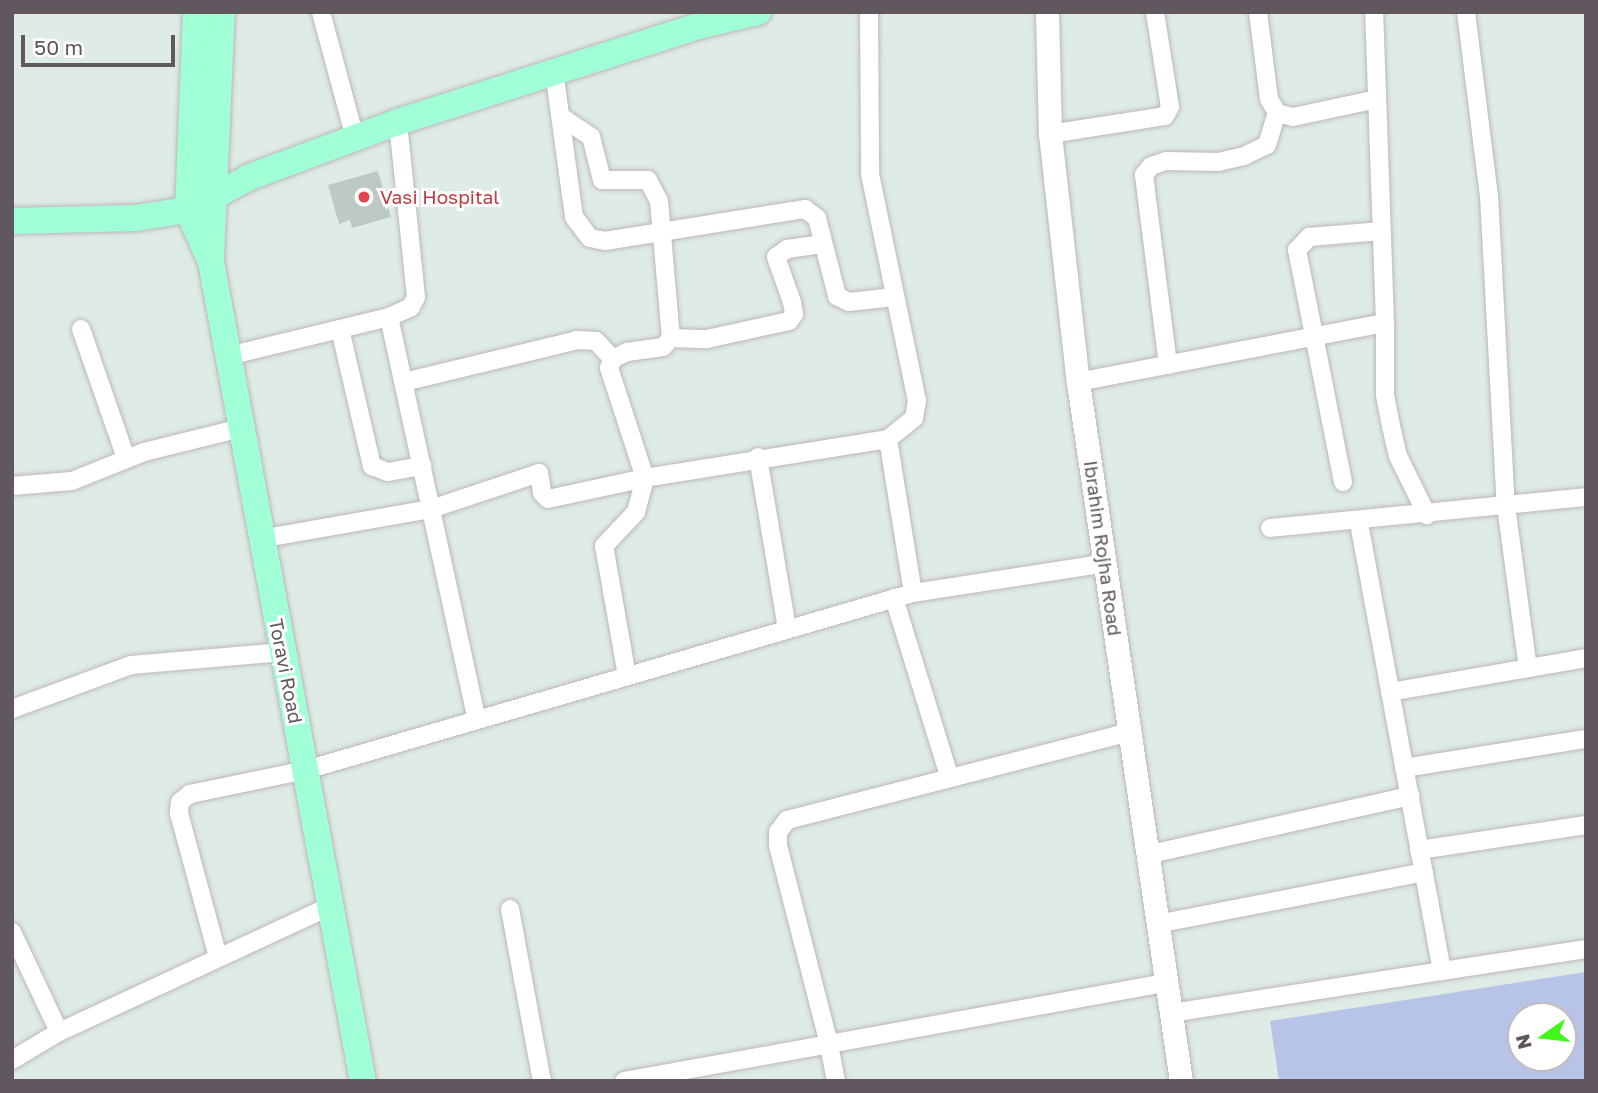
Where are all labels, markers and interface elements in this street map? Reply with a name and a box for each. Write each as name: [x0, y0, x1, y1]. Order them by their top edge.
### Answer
scale bar: [24, 21, 178, 65]
text: 50 m: [34, 34, 83, 60]
place label: Vasi Hospital: [380, 186, 499, 208]
marker: Vasi Hospital: [354, 187, 374, 207]
street label: Ibrahim Rojha Road: [1079, 459, 1127, 637]
street label: Toravi Road: [265, 617, 307, 725]
north arrow: [1507, 1002, 1577, 1072]
text: N: [1510, 1032, 1536, 1052]

